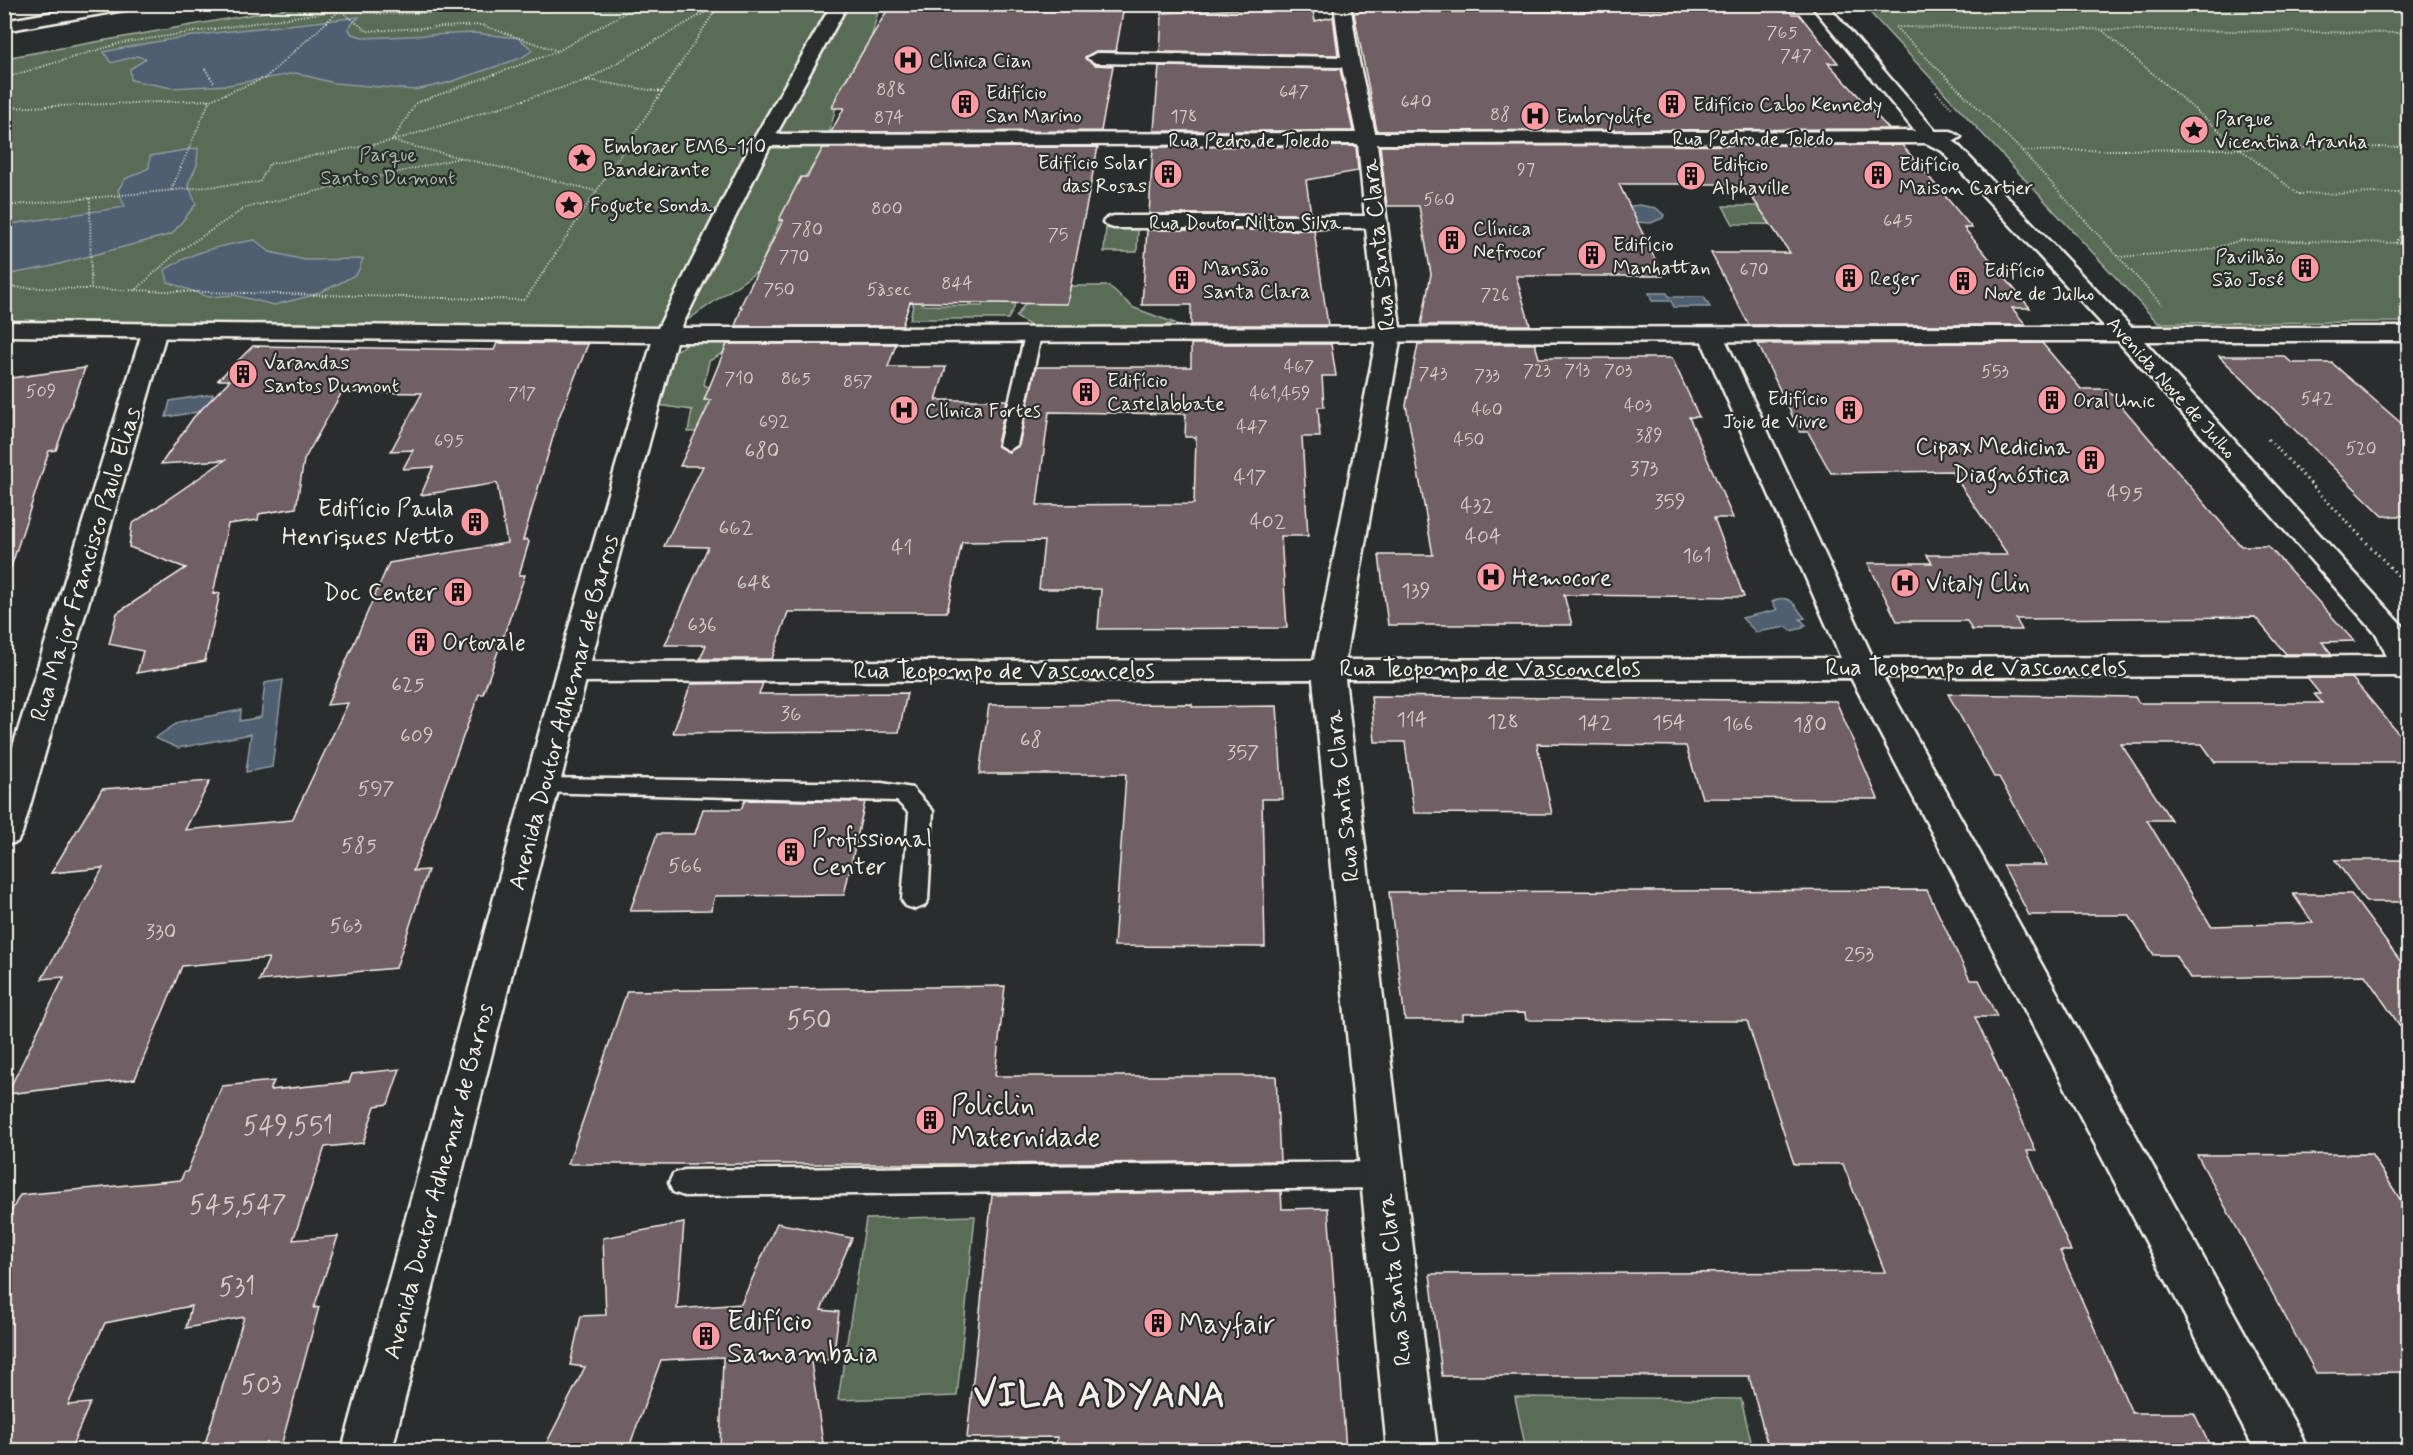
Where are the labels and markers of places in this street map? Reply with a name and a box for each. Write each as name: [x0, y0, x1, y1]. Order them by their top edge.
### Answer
hospital icon: Clínica Cian: [892, 44, 924, 76]
place label: Clínica Cian: [929, 48, 1031, 75]
place label: Edifício San Marino: [986, 80, 1082, 130]
building icon: Edifício San Marino: [949, 88, 981, 120]
building icon: Edifício Cabo Kennedy: [1656, 88, 1688, 120]
place label: Edifício Cabo Kennedy: [1693, 92, 1882, 119]
hospital icon: Embryolife: [1519, 100, 1551, 132]
place label: Embryolife: [1556, 104, 1653, 131]
place label: Parque Vicentina Aranha: [2215, 106, 2368, 156]
place icon: Parque Vicentina Aranha: [2178, 114, 2210, 146]
place label: Embraer EMB-110 Bandeirante: [603, 134, 766, 184]
place icon: Embraer EMB-110 Bandeirante: [566, 142, 598, 174]
place label: Edifício Solar das Rosas: [1038, 150, 1148, 200]
place label: Edificio Alphaville: [1712, 152, 1790, 202]
place label: Edifício Maison Cartier: [1899, 152, 2033, 202]
building icon: Edifício Solar das Rosas: [1152, 158, 1184, 190]
building icon: Edifício Maison Cartier: [1862, 159, 1894, 191]
building icon: Edificio Alphaville: [1675, 160, 1707, 192]
place icon: Foguete Sonda: [553, 189, 585, 221]
place label: Foguete Sonda: [590, 193, 713, 222]
place label: Clínica Nefrocor: [1473, 216, 1546, 266]
building icon: Clínica Nefrocor: [1436, 224, 1468, 256]
place label: Edifício Manhattan: [1613, 232, 1711, 282]
building icon: Edifício Manhattan: [1576, 239, 1608, 271]
place label: Pavilhão São José: [2212, 244, 2284, 294]
building icon: Pavilhão São José: [2289, 252, 2321, 284]
place label: Mansão Santa Clara: [1203, 256, 1310, 306]
place label: Edifício Nove de Julho: [1984, 258, 2094, 308]
building icon: Reger: [1833, 262, 1865, 294]
building icon: Mansão Santa Clara: [1166, 264, 1198, 296]
building icon: Edifício Nove de Julho: [1947, 265, 1979, 297]
place label: Reger: [1870, 266, 1920, 295]
place label: Varandas Santos Dumont: [264, 350, 399, 400]
building icon: Varandas Santos Dumont: [227, 358, 259, 390]
place label: Edifício Castelabbate: [1107, 368, 1225, 418]
building icon: Edifício Castelabbate: [1070, 376, 1102, 408]
building icon: Oral Unic: [2036, 384, 2068, 416]
place label: Edifício Joie de Vivre: [1723, 386, 1828, 436]
place label: Oral Unic: [2073, 388, 2155, 415]
hospital icon: Clínica Fortes: [888, 394, 920, 426]
building icon: Edifício Joie de Vivre: [1833, 394, 1865, 426]
place label: Clínica Fortes: [925, 398, 1041, 425]
place label: Cipax Medicina Diagnóstica: [1915, 432, 2071, 494]
building icon: Cipax Medicina Diagnóstica: [2075, 444, 2107, 476]
place label: Edifício Paula Henriques Netto: [282, 494, 454, 553]
building icon: Edifício Paula Henriques Netto: [459, 506, 491, 538]
hospital icon: Hemocore: [1475, 561, 1507, 593]
place label: Hemocore: [1512, 563, 1612, 594]
hospital icon: Vitaly Clin: [1889, 567, 1921, 599]
place label: Vitaly Clin: [1926, 569, 2030, 600]
building icon: Doc Center: [442, 576, 474, 608]
place label: Doc Center: [323, 578, 438, 609]
building icon: Ortovale: [405, 626, 437, 658]
place label: Ortovale: [442, 628, 526, 659]
place label: Profissional Center: [812, 824, 932, 883]
building icon: Profissional Center: [775, 836, 807, 868]
place label: Policlin Maternidade: [951, 1088, 1100, 1157]
building icon: Policlin Maternidade: [914, 1104, 946, 1136]
place label: Edifício Samambaia: [727, 1304, 878, 1373]
building icon: Mayfair: [1142, 1307, 1174, 1339]
place label: Mayfair: [1179, 1307, 1276, 1344]
building icon: Edifício Samambaia: [690, 1320, 722, 1352]

